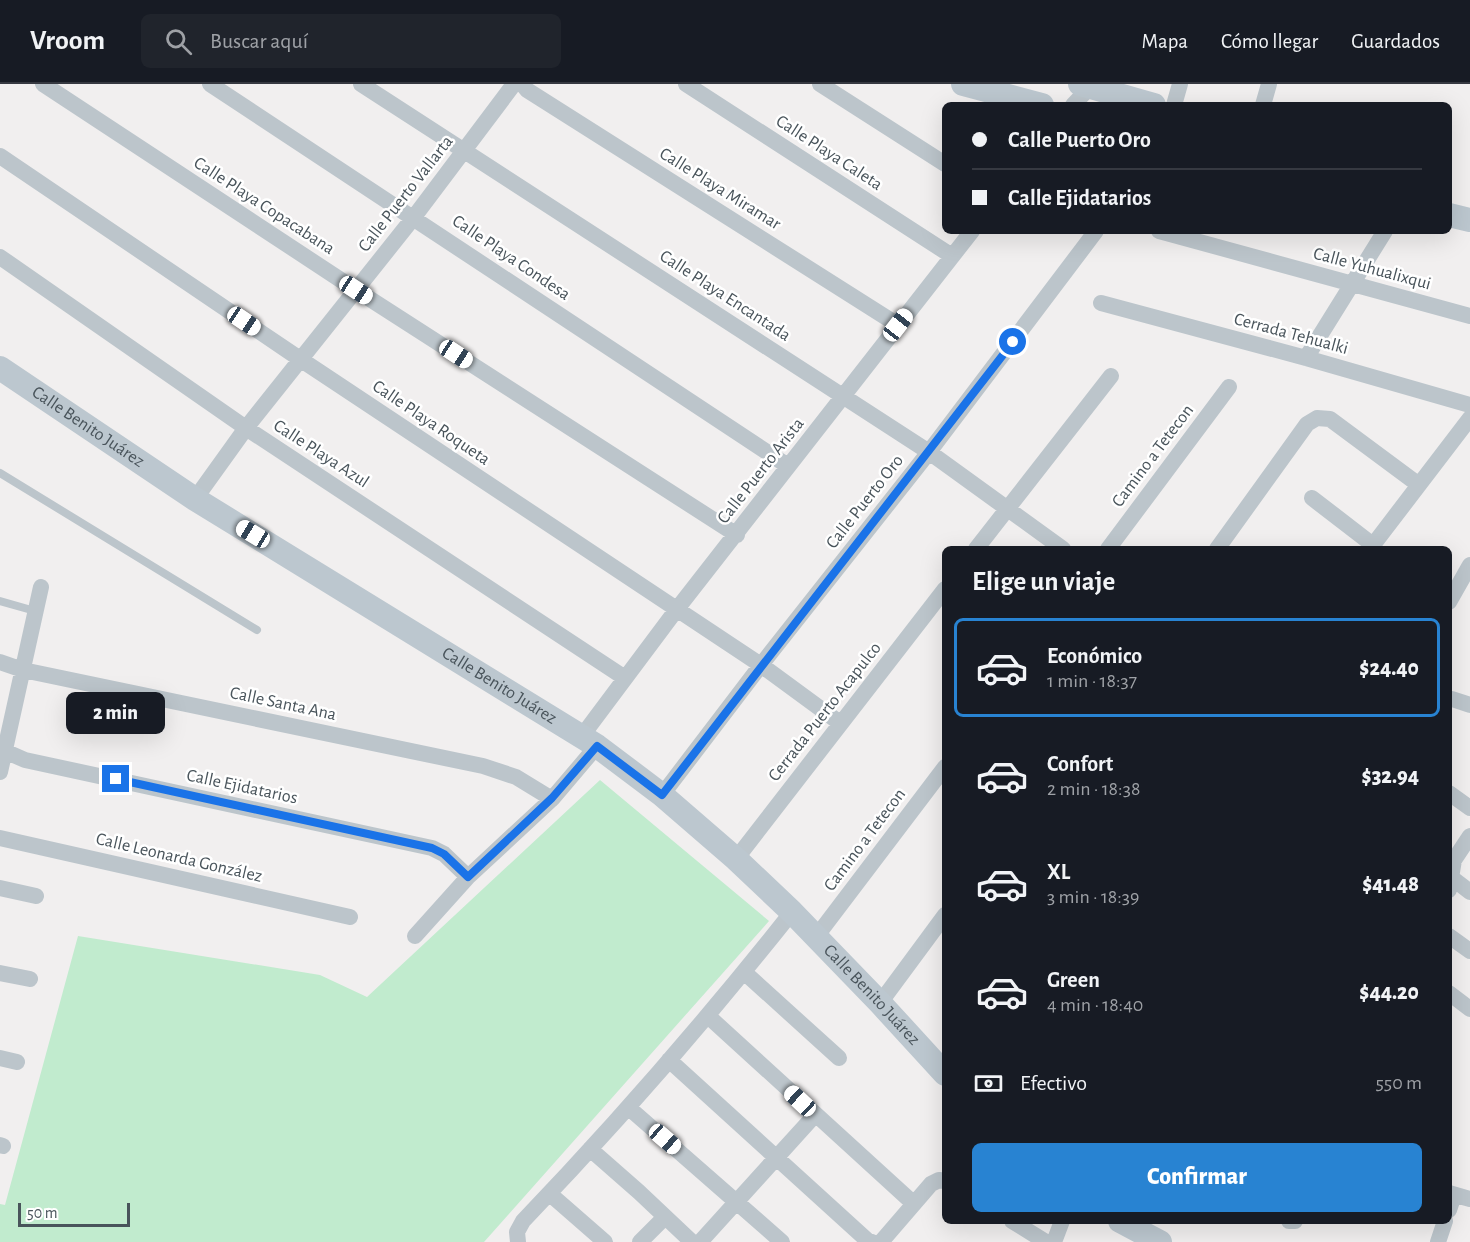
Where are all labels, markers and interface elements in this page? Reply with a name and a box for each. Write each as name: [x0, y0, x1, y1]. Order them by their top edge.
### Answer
search box: [141, 14, 561, 68]
icon: search: [162, 25, 195, 58]
text: Vroom: [30, 27, 105, 55]
text: Buscar aquí: [210, 30, 308, 52]
text: Mapa: [1142, 31, 1188, 52]
text: Cómo llegar: [1221, 31, 1318, 52]
text: Guardados: [1351, 31, 1440, 52]
street label: Calle Playa Caleta: [773, 112, 885, 194]
text: Calle Puerto Oro: [1008, 129, 1151, 151]
street label: Calle Puerto Vallarta: [355, 133, 457, 255]
street label: Calle Playa Miramar: [656, 145, 784, 234]
street label: Calle Playa Copacabana: [190, 154, 338, 258]
text: Calle Ejidatarios: [1008, 187, 1151, 209]
street label: Calle Playa Condesa: [449, 212, 573, 304]
street label: Calle Yuhualixqui: [1311, 245, 1433, 293]
street label: Calle Playa Encantada: [656, 247, 794, 345]
car: [336, 273, 376, 307]
car: [224, 303, 264, 339]
car: [880, 305, 916, 345]
street label: Cerrada Tehualki: [1232, 310, 1350, 358]
route start: [999, 328, 1026, 355]
car: [436, 337, 476, 371]
street label: Calle Playa Roqueta: [369, 377, 493, 469]
street label: Calle Benito Juárez: [29, 383, 147, 471]
street label: Camino a Tetecon: [1109, 401, 1197, 511]
street label: Calle Puerto Arista: [714, 415, 808, 527]
street label: Calle Playa Azul: [270, 417, 372, 491]
street label: Calle Puerto Oro: [823, 452, 907, 552]
car: [233, 517, 273, 551]
text: Elige un viaje: [972, 568, 1115, 595]
street label: Cerrada Puerto Acapulco: [765, 639, 885, 785]
icon: car: [975, 641, 1029, 695]
street label: Calle Benito Juárez: [439, 644, 560, 728]
text: Económico: [1047, 645, 1142, 667]
text: $24.40: [1359, 657, 1419, 679]
text: 1 min · 18:37: [1047, 671, 1137, 691]
street label: Calle Santa Ana: [228, 684, 338, 724]
callout: 2 min: [66, 692, 166, 734]
text: 2 min: [93, 703, 138, 723]
icon: car: [975, 749, 1029, 803]
text: Confort: [1047, 753, 1113, 775]
route end: [102, 765, 129, 792]
text: $32.94: [1362, 765, 1419, 787]
street label: Calle Ejidatarios: [185, 766, 299, 808]
text: 2 min · 18:38: [1047, 779, 1140, 799]
street label: Camino a Tetecon: [821, 785, 909, 895]
street label: Calle Leonarda González: [94, 830, 264, 886]
icon: car: [975, 857, 1029, 911]
text: XL: [1047, 861, 1070, 883]
text: $41.48: [1362, 873, 1419, 895]
text: 3 min · 18:39: [1047, 887, 1139, 907]
street label: Calle Benito Juárez: [820, 941, 923, 1049]
icon: car: [975, 965, 1029, 1019]
text: Green: [1047, 969, 1100, 991]
text: $44.20: [1359, 981, 1419, 1003]
text: 4 min · 18:40: [1047, 995, 1143, 1015]
icon: cash: [972, 1067, 1005, 1100]
text: Efectivo: [1020, 1072, 1087, 1094]
text: 550 m: [1375, 1073, 1422, 1093]
car: [781, 1082, 819, 1120]
car: [646, 1120, 684, 1158]
button: Confirmar: [972, 1143, 1422, 1212]
scale bar: [18, 1200, 130, 1228]
text: 50 m: [27, 1205, 58, 1221]

